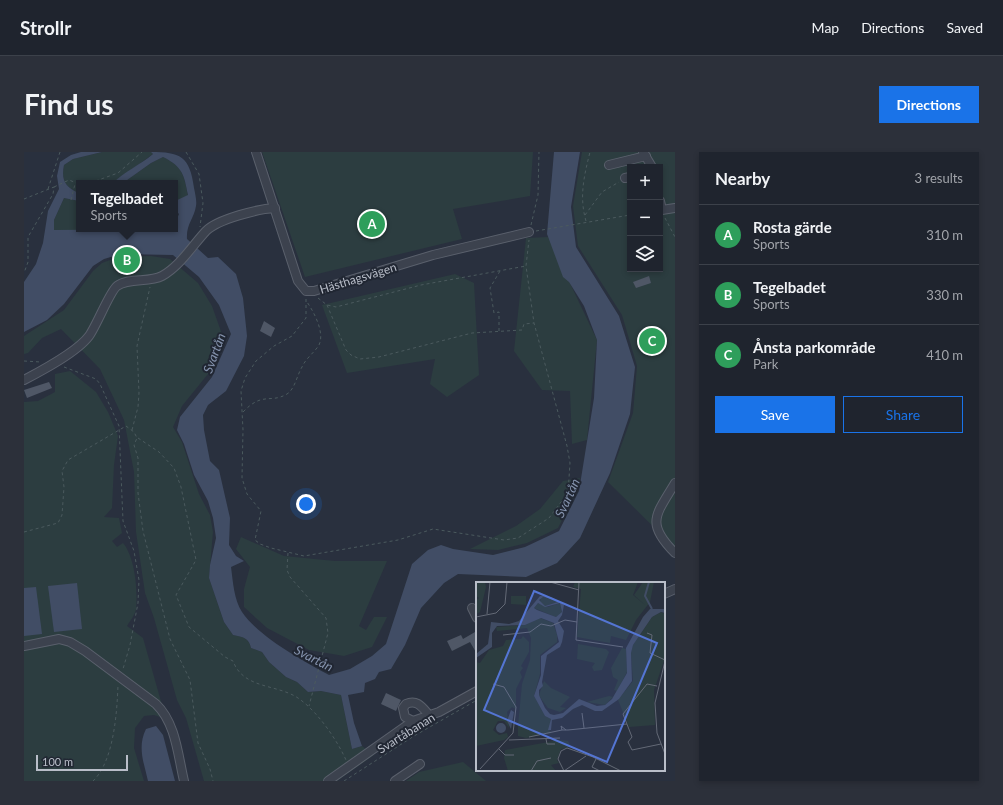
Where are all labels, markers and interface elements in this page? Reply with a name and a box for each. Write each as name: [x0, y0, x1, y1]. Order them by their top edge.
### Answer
text: Strollr: [20, 16, 71, 39]
text: Map: [812, 19, 839, 36]
text: Directions: [861, 19, 924, 36]
text: Saved: [946, 19, 983, 36]
button: Directions: [879, 86, 979, 123]
text: Find us: [24, 87, 114, 121]
map controls: [627, 164, 663, 272]
button: +: [627, 164, 663, 200]
text: Nearby: [715, 168, 770, 189]
text: 3 results: [915, 170, 963, 186]
popup: [76, 180, 178, 232]
text: Tegelbadet: [91, 189, 163, 207]
button: −: [627, 200, 663, 236]
text: Sports: [91, 207, 127, 223]
pin: A: [359, 209, 385, 239]
text: Rosta gärde: [753, 218, 832, 236]
text: A: [723, 227, 733, 243]
text: 310 m: [926, 227, 963, 243]
button: layers: [627, 236, 663, 272]
text: Sports: [753, 236, 790, 252]
pin: B: [114, 245, 140, 275]
street label: Hästhagsvägen: [318, 259, 398, 297]
text: Tegelbadet: [753, 278, 826, 296]
text: B: [724, 287, 732, 303]
text: 330 m: [926, 287, 963, 303]
text: Sports: [753, 296, 790, 312]
pin: C: [639, 326, 665, 356]
water label: Svartån: [199, 331, 229, 375]
text: Ånsta parkområde: [753, 338, 875, 356]
text: C: [724, 347, 732, 363]
text: 410 m: [926, 347, 963, 363]
text: Park: [753, 356, 778, 372]
button: Save: [715, 396, 835, 433]
button: Share: [843, 396, 963, 433]
water label: Svartån: [551, 476, 583, 520]
your location: [296, 494, 316, 514]
inset map: [476, 582, 665, 771]
water label: Svartån: [292, 641, 336, 675]
street label: Svartåbanan: [374, 709, 438, 757]
scale bar: [36, 753, 128, 772]
text: 100 m: [42, 755, 73, 768]

